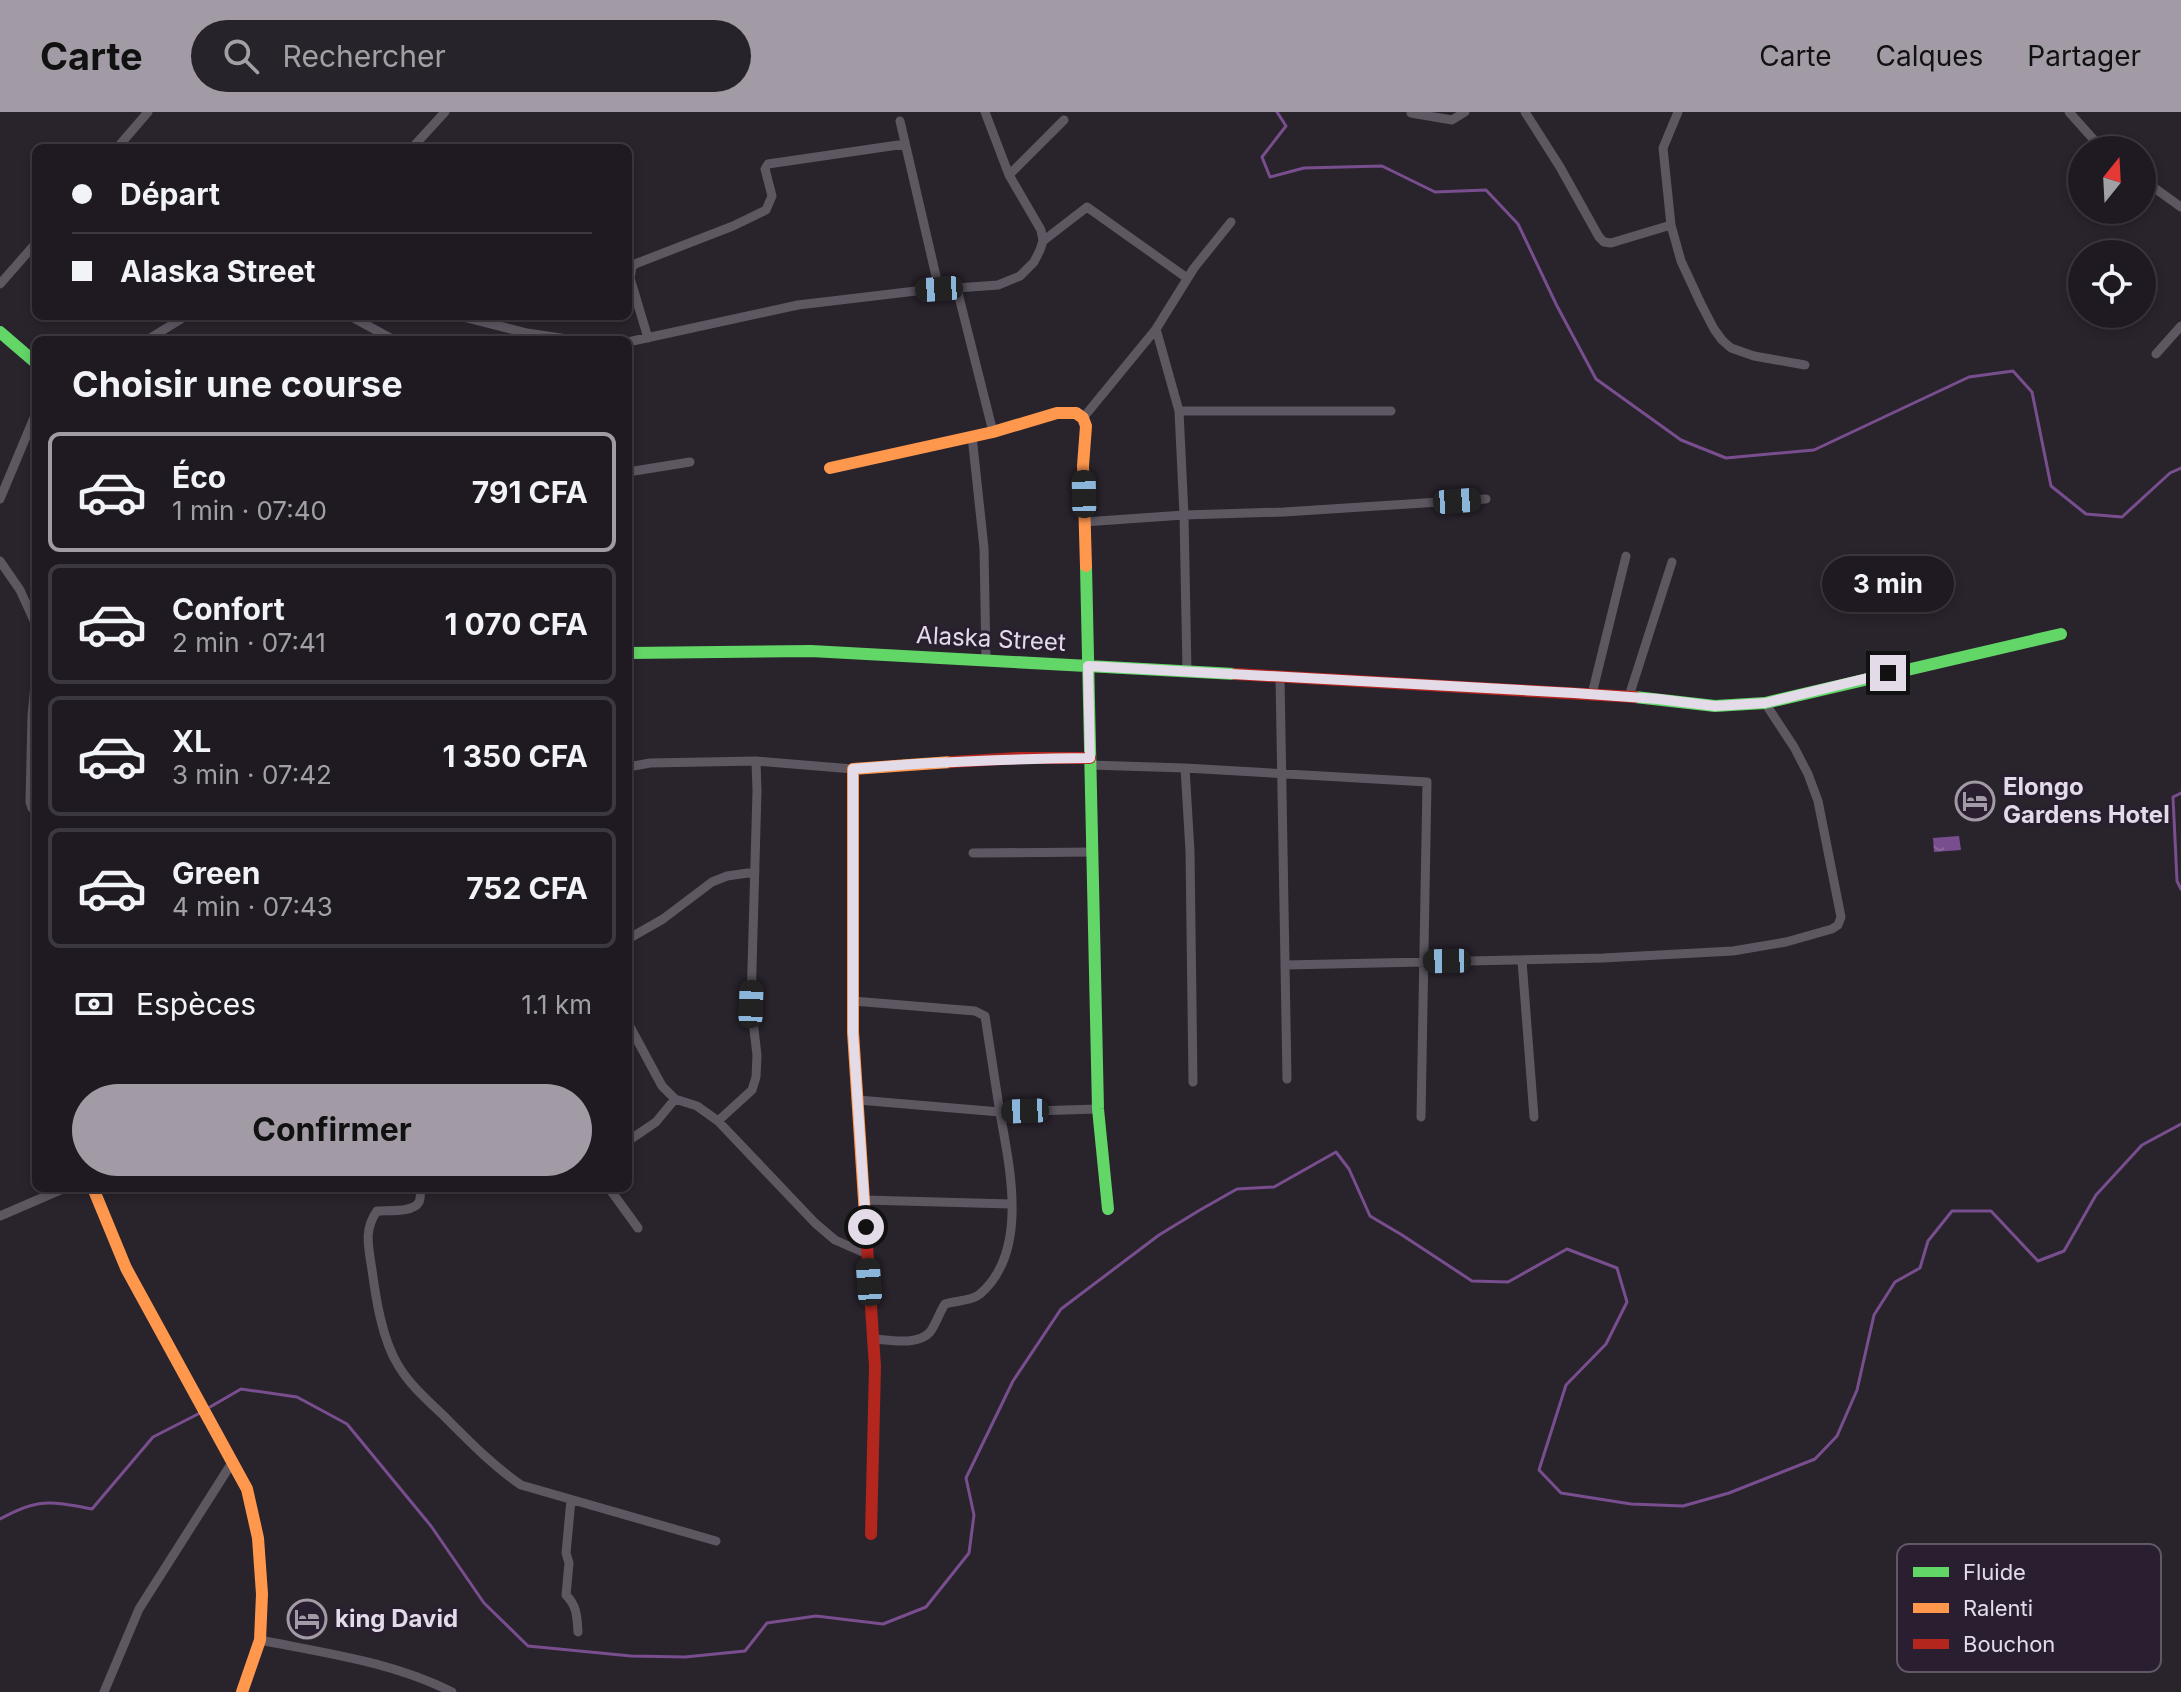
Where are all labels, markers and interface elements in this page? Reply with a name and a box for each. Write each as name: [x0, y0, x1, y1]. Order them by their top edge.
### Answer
search box: [191, 20, 751, 92]
text: Carte: [40, 33, 143, 79]
icon: search: [219, 34, 263, 78]
text: Rechercher: [283, 38, 446, 74]
text: Carte: [1759, 39, 1832, 73]
text: Calques: [1876, 39, 1983, 73]
text: Partager: [2027, 39, 2141, 73]
north arrow: [2068, 136, 2156, 224]
map controls: [2068, 136, 2156, 328]
text: Départ: [120, 176, 220, 212]
button: locate: [2068, 240, 2156, 328]
text: Alaska Street: [120, 253, 316, 289]
car: [914, 275, 964, 303]
text: Choisir une course: [72, 362, 403, 406]
icon: car: [76, 456, 148, 528]
text: Éco: [172, 459, 226, 495]
car: [1072, 470, 1096, 518]
text: 791 CFA: [472, 474, 588, 510]
car: [1432, 487, 1482, 515]
text: 1 min · 07:40: [172, 495, 327, 526]
callout: 3 min: [1822, 557, 1954, 613]
text: 3 min: [1853, 568, 1923, 599]
icon: car: [76, 588, 148, 660]
text: Confort: [172, 591, 285, 627]
text: 1 070 CFA: [445, 606, 588, 642]
street label: Alaska Street: [916, 620, 1067, 657]
text: 2 min · 07:41: [172, 627, 326, 658]
route end: [1870, 655, 1906, 691]
icon: car: [76, 720, 148, 792]
text: XL: [172, 723, 211, 759]
text: 1 350 CFA: [443, 738, 588, 774]
text: 3 min · 07:42: [172, 759, 332, 790]
place label: Elongo Gardens Hotel: [2003, 772, 2170, 829]
hotel icon: Elongo Gardens Hotel: [1954, 780, 1996, 822]
icon: car: [76, 852, 148, 924]
text: Green: [172, 855, 260, 891]
text: 752 CFA: [466, 870, 588, 906]
text: 4 min · 07:43: [172, 891, 333, 922]
car: [1423, 949, 1471, 973]
car: [738, 980, 764, 1028]
icon: cash: [72, 982, 116, 1026]
text: Espèces: [136, 986, 256, 1022]
text: 1.1 km: [521, 989, 592, 1020]
button: Confirmer: [72, 1084, 592, 1176]
car: [1001, 1098, 1049, 1124]
route start: [848, 1209, 884, 1245]
car: [855, 1257, 883, 1307]
legend: [1897, 1544, 2161, 1672]
text: Fluide: [1963, 1559, 2026, 1585]
text: Ralenti: [1963, 1595, 2033, 1621]
hotel icon: king David: [286, 1598, 328, 1640]
place label: king David: [335, 1604, 458, 1633]
text: Bouchon: [1963, 1631, 2055, 1657]

